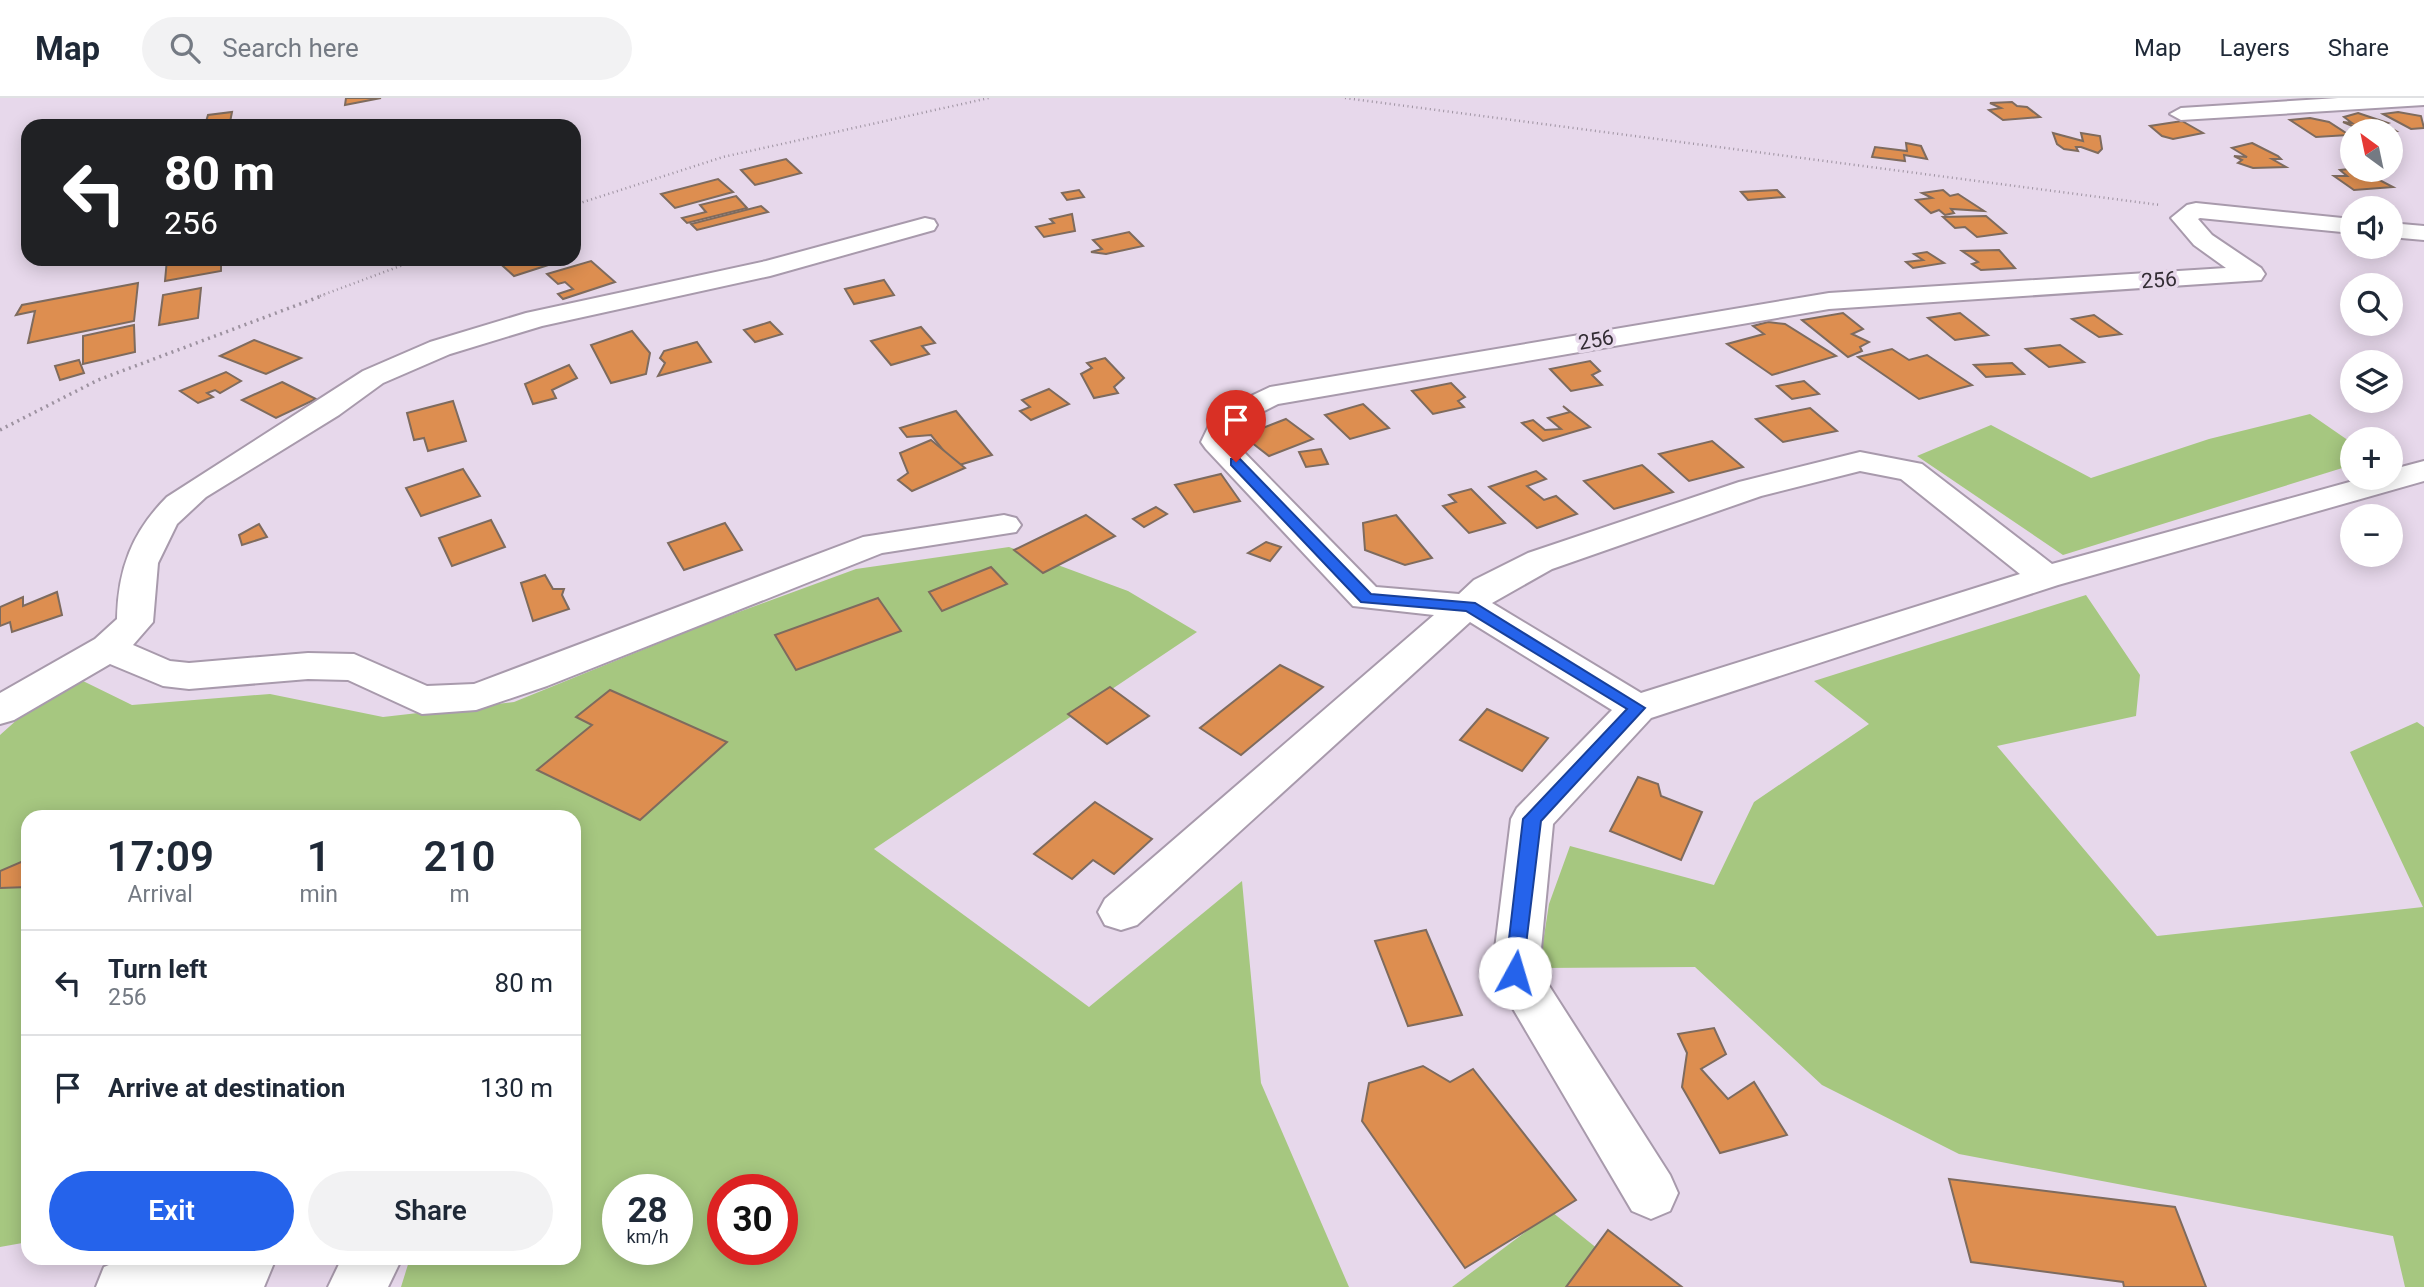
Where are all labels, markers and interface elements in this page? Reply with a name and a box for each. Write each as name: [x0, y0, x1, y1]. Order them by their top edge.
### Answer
search box: [142, 17, 632, 80]
text: Map: [35, 29, 100, 68]
icon: search: [166, 29, 204, 67]
text: Search here: [222, 33, 359, 63]
text: Map: [2134, 34, 2182, 62]
text: Layers: [2220, 34, 2290, 62]
text: Share: [2328, 34, 2389, 62]
north arrow: [2340, 119, 2403, 182]
map controls: [2340, 119, 2403, 567]
text: 80 m: [164, 145, 275, 202]
icon: left: [49, 147, 140, 238]
button: sound: [2340, 196, 2403, 259]
text: 256: [164, 204, 218, 242]
street label: 256: [2140, 267, 2178, 293]
button: search: [2340, 273, 2403, 336]
street label: 256: [1576, 325, 1616, 355]
button: layers: [2340, 350, 2403, 413]
pin: [1206, 390, 1266, 462]
icon: arrive: [1217, 401, 1255, 439]
button: +: [2340, 427, 2403, 490]
button: −: [2340, 504, 2403, 567]
text: 17:09: [107, 832, 214, 881]
text: 1: [307, 832, 331, 881]
text: 210: [423, 832, 495, 881]
text: Arrival: [128, 881, 193, 908]
text: min: [299, 881, 338, 908]
text: m: [449, 881, 470, 908]
position arrow: [1478, 936, 1552, 1010]
text: Turn left: [108, 954, 207, 984]
icon: left: [49, 964, 87, 1002]
text: 80 m: [495, 968, 553, 998]
text: 256: [108, 984, 147, 1011]
icon: arrive: [49, 1069, 87, 1107]
text: Arrive at destination: [108, 1073, 345, 1103]
text: 130 m: [480, 1073, 553, 1103]
button: Exit: [49, 1171, 294, 1251]
button: Share: [308, 1171, 553, 1251]
speed limit sign: 30: [707, 1174, 798, 1265]
text: 28: [627, 1190, 668, 1231]
text: km/h: [626, 1226, 669, 1247]

